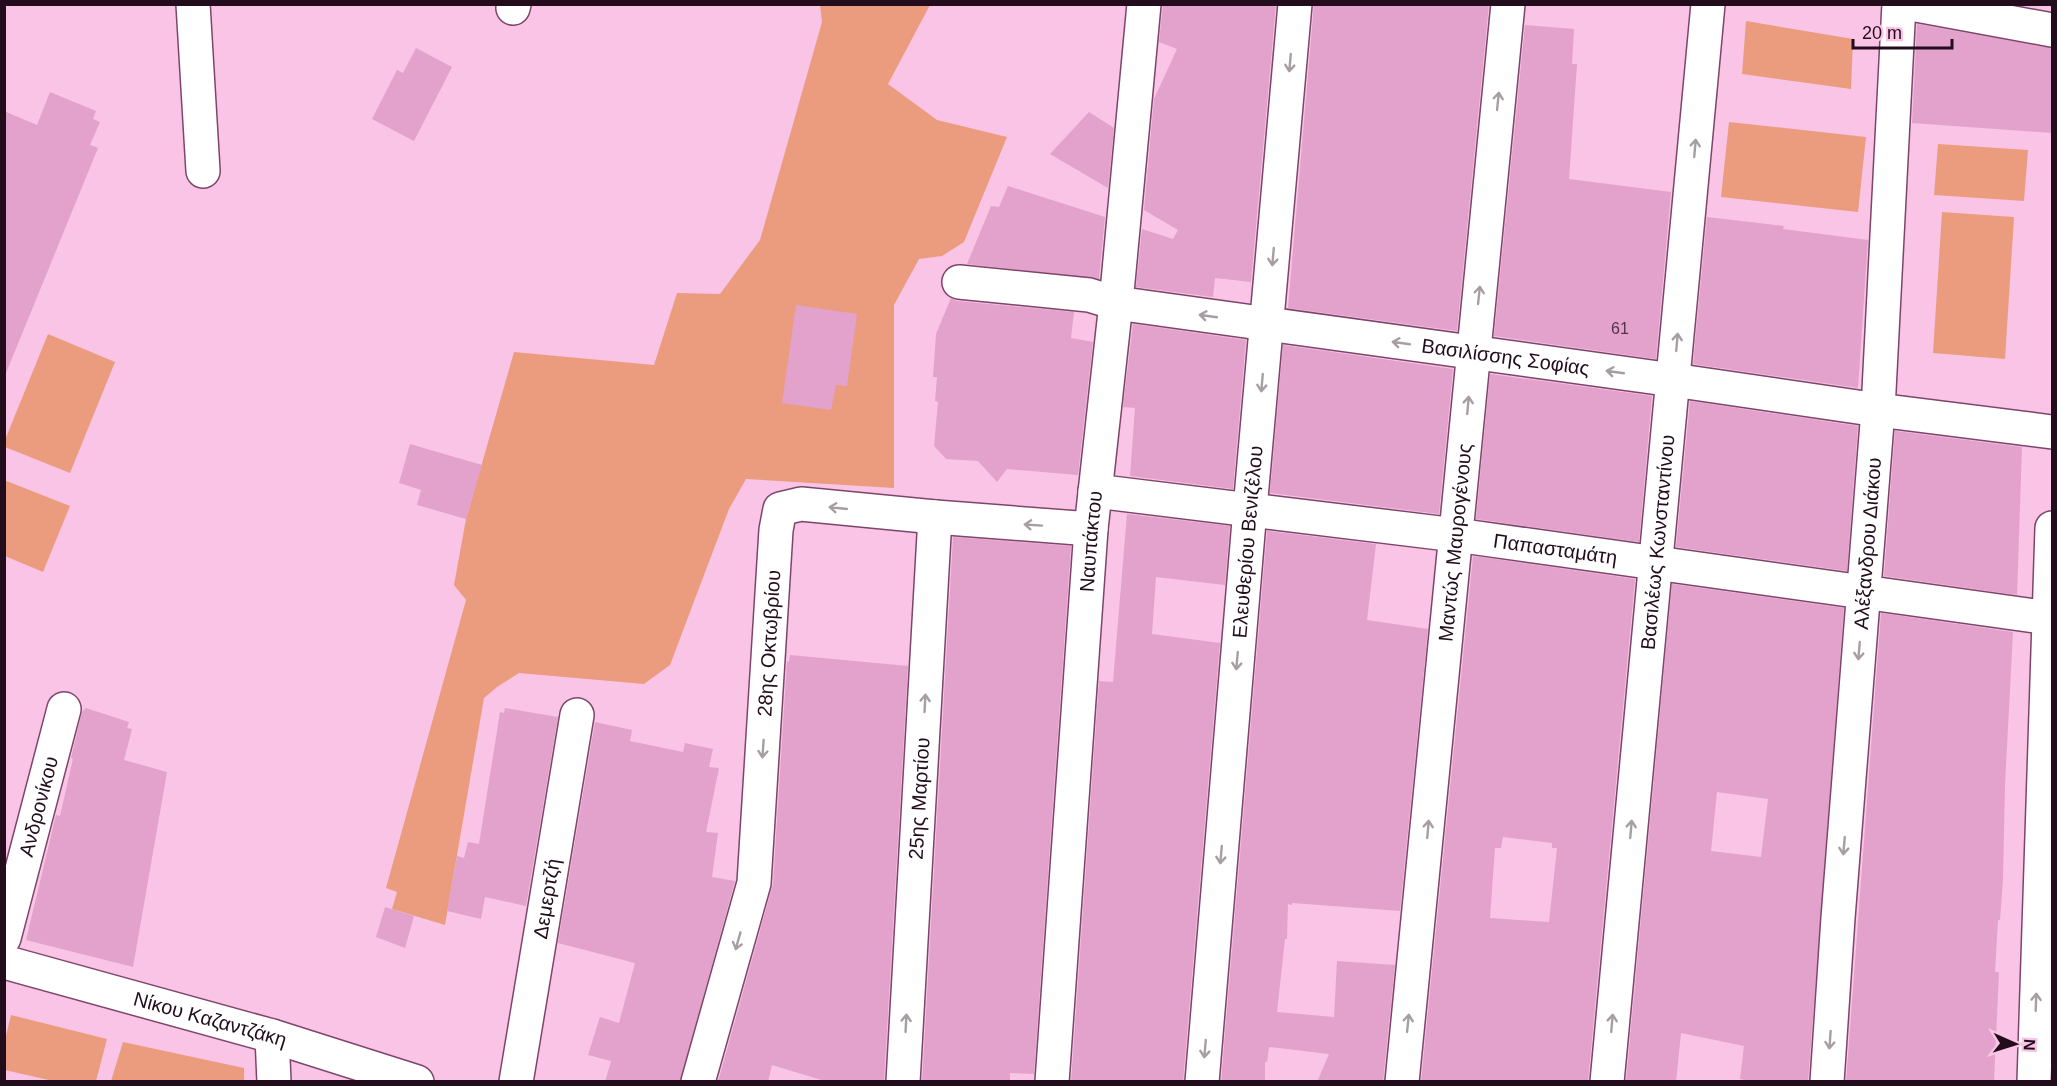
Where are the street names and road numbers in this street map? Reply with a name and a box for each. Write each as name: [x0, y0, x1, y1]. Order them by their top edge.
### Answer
street label: Βασιλίσσης Σοφίας: [1420, 334, 1591, 379]
street label: Βασιλέως Κωνσταντίνου: [1637, 434, 1679, 651]
street label: Μαντώς Μαυρογένους: [1434, 442, 1476, 643]
street label: Ελευθερίου Βενιζέλου: [1228, 445, 1267, 639]
street label: Αλέξανδρου Διάκου: [1850, 457, 1885, 630]
street label: Ναυπάκτου: [1076, 490, 1106, 593]
street label: Παπασταμάτη: [1492, 529, 1619, 568]
street label: 28ης Οκτωβρίου: [753, 569, 784, 717]
street label: 25ης Μαρτίου: [905, 737, 934, 860]
street label: Ανδρονίκου: [15, 754, 62, 859]
street label: Δεμερτζή: [529, 857, 564, 940]
street label: Νίκου Καζαντζάκη: [131, 987, 290, 1051]

